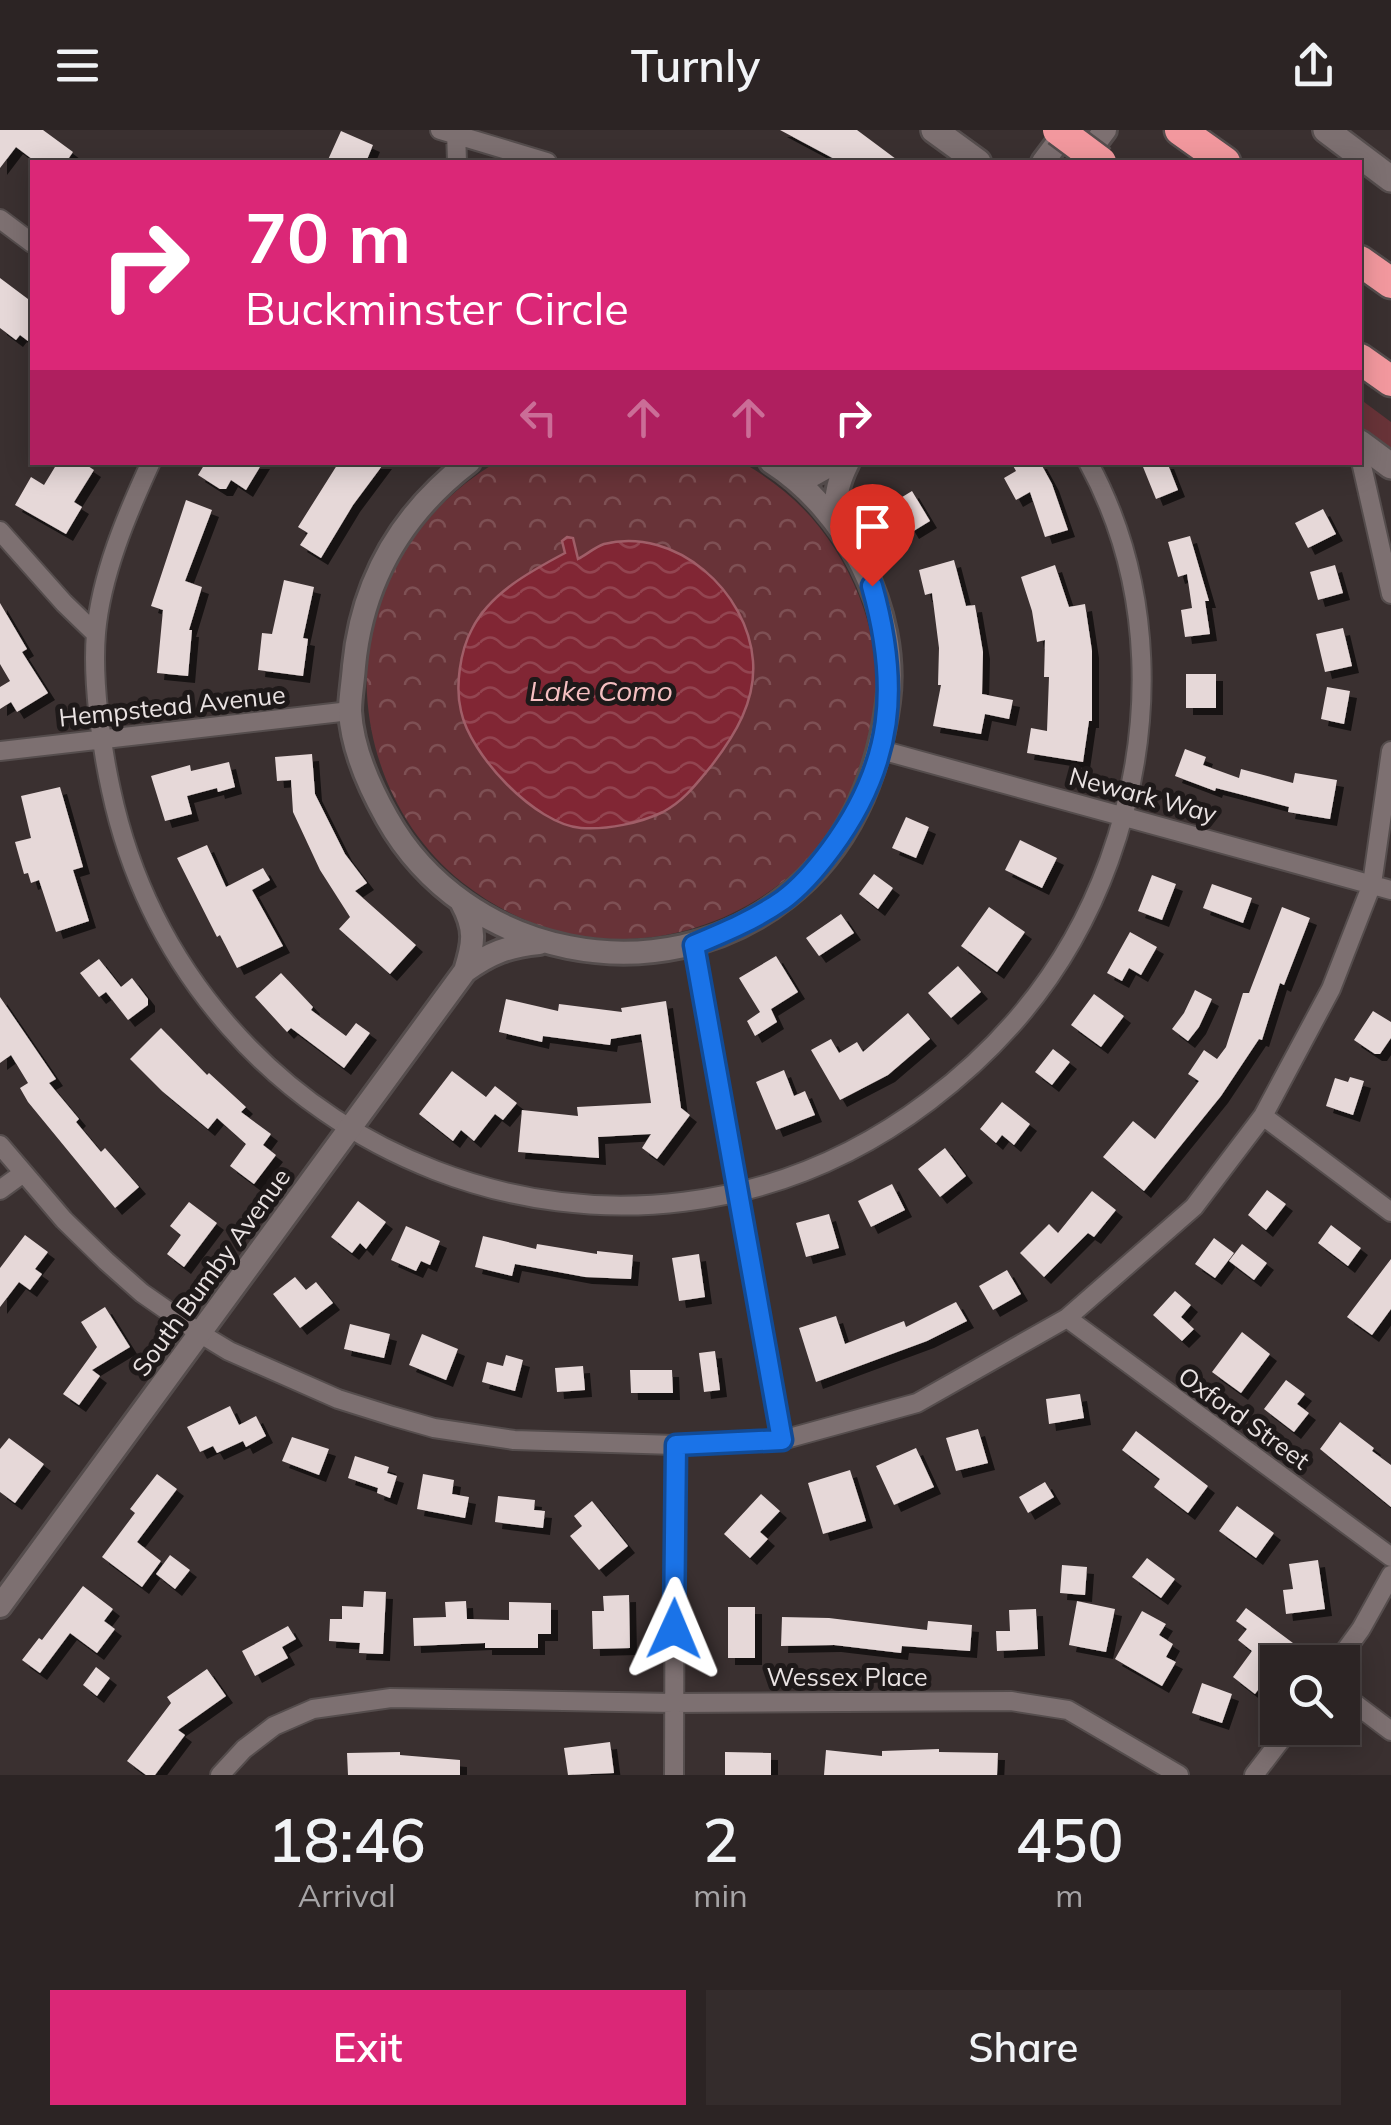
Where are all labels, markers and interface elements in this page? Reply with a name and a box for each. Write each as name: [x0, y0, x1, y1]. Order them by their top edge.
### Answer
text: Turnly: [631, 37, 760, 93]
icon: menu: [50, 38, 105, 93]
icon: share: [1286, 38, 1341, 93]
text: 70 m: [245, 193, 411, 281]
icon: right: [80, 200, 210, 330]
text: Buckminster Circle: [245, 280, 629, 336]
icon: left: [511, 390, 566, 445]
icon: ahead: [616, 390, 671, 445]
icon: ahead: [721, 390, 776, 445]
icon: right: [826, 390, 881, 445]
pin: [830, 484, 915, 587]
icon: arrive: [845, 499, 900, 554]
water label: Lake Como: [529, 673, 673, 708]
street label: Hempstead Avenue: [57, 678, 287, 733]
street label: Newark Way: [1066, 760, 1220, 829]
street label: South Bumby Avenue: [125, 1162, 296, 1382]
street label: Oxford Street: [1173, 1360, 1316, 1476]
position arrow: [622, 1577, 726, 1681]
map controls: [1260, 1645, 1360, 1745]
button: search: [1260, 1645, 1360, 1745]
street label: Wessex Place: [766, 1661, 928, 1692]
text: 18:46: [268, 1802, 426, 1877]
text: 2: [703, 1802, 739, 1877]
text: 450: [1015, 1802, 1123, 1877]
text: Arrival: [298, 1875, 396, 1915]
text: min: [693, 1875, 748, 1915]
text: m: [1055, 1875, 1083, 1915]
button: Exit: [50, 1990, 686, 2105]
button: Share: [706, 1990, 1341, 2105]

